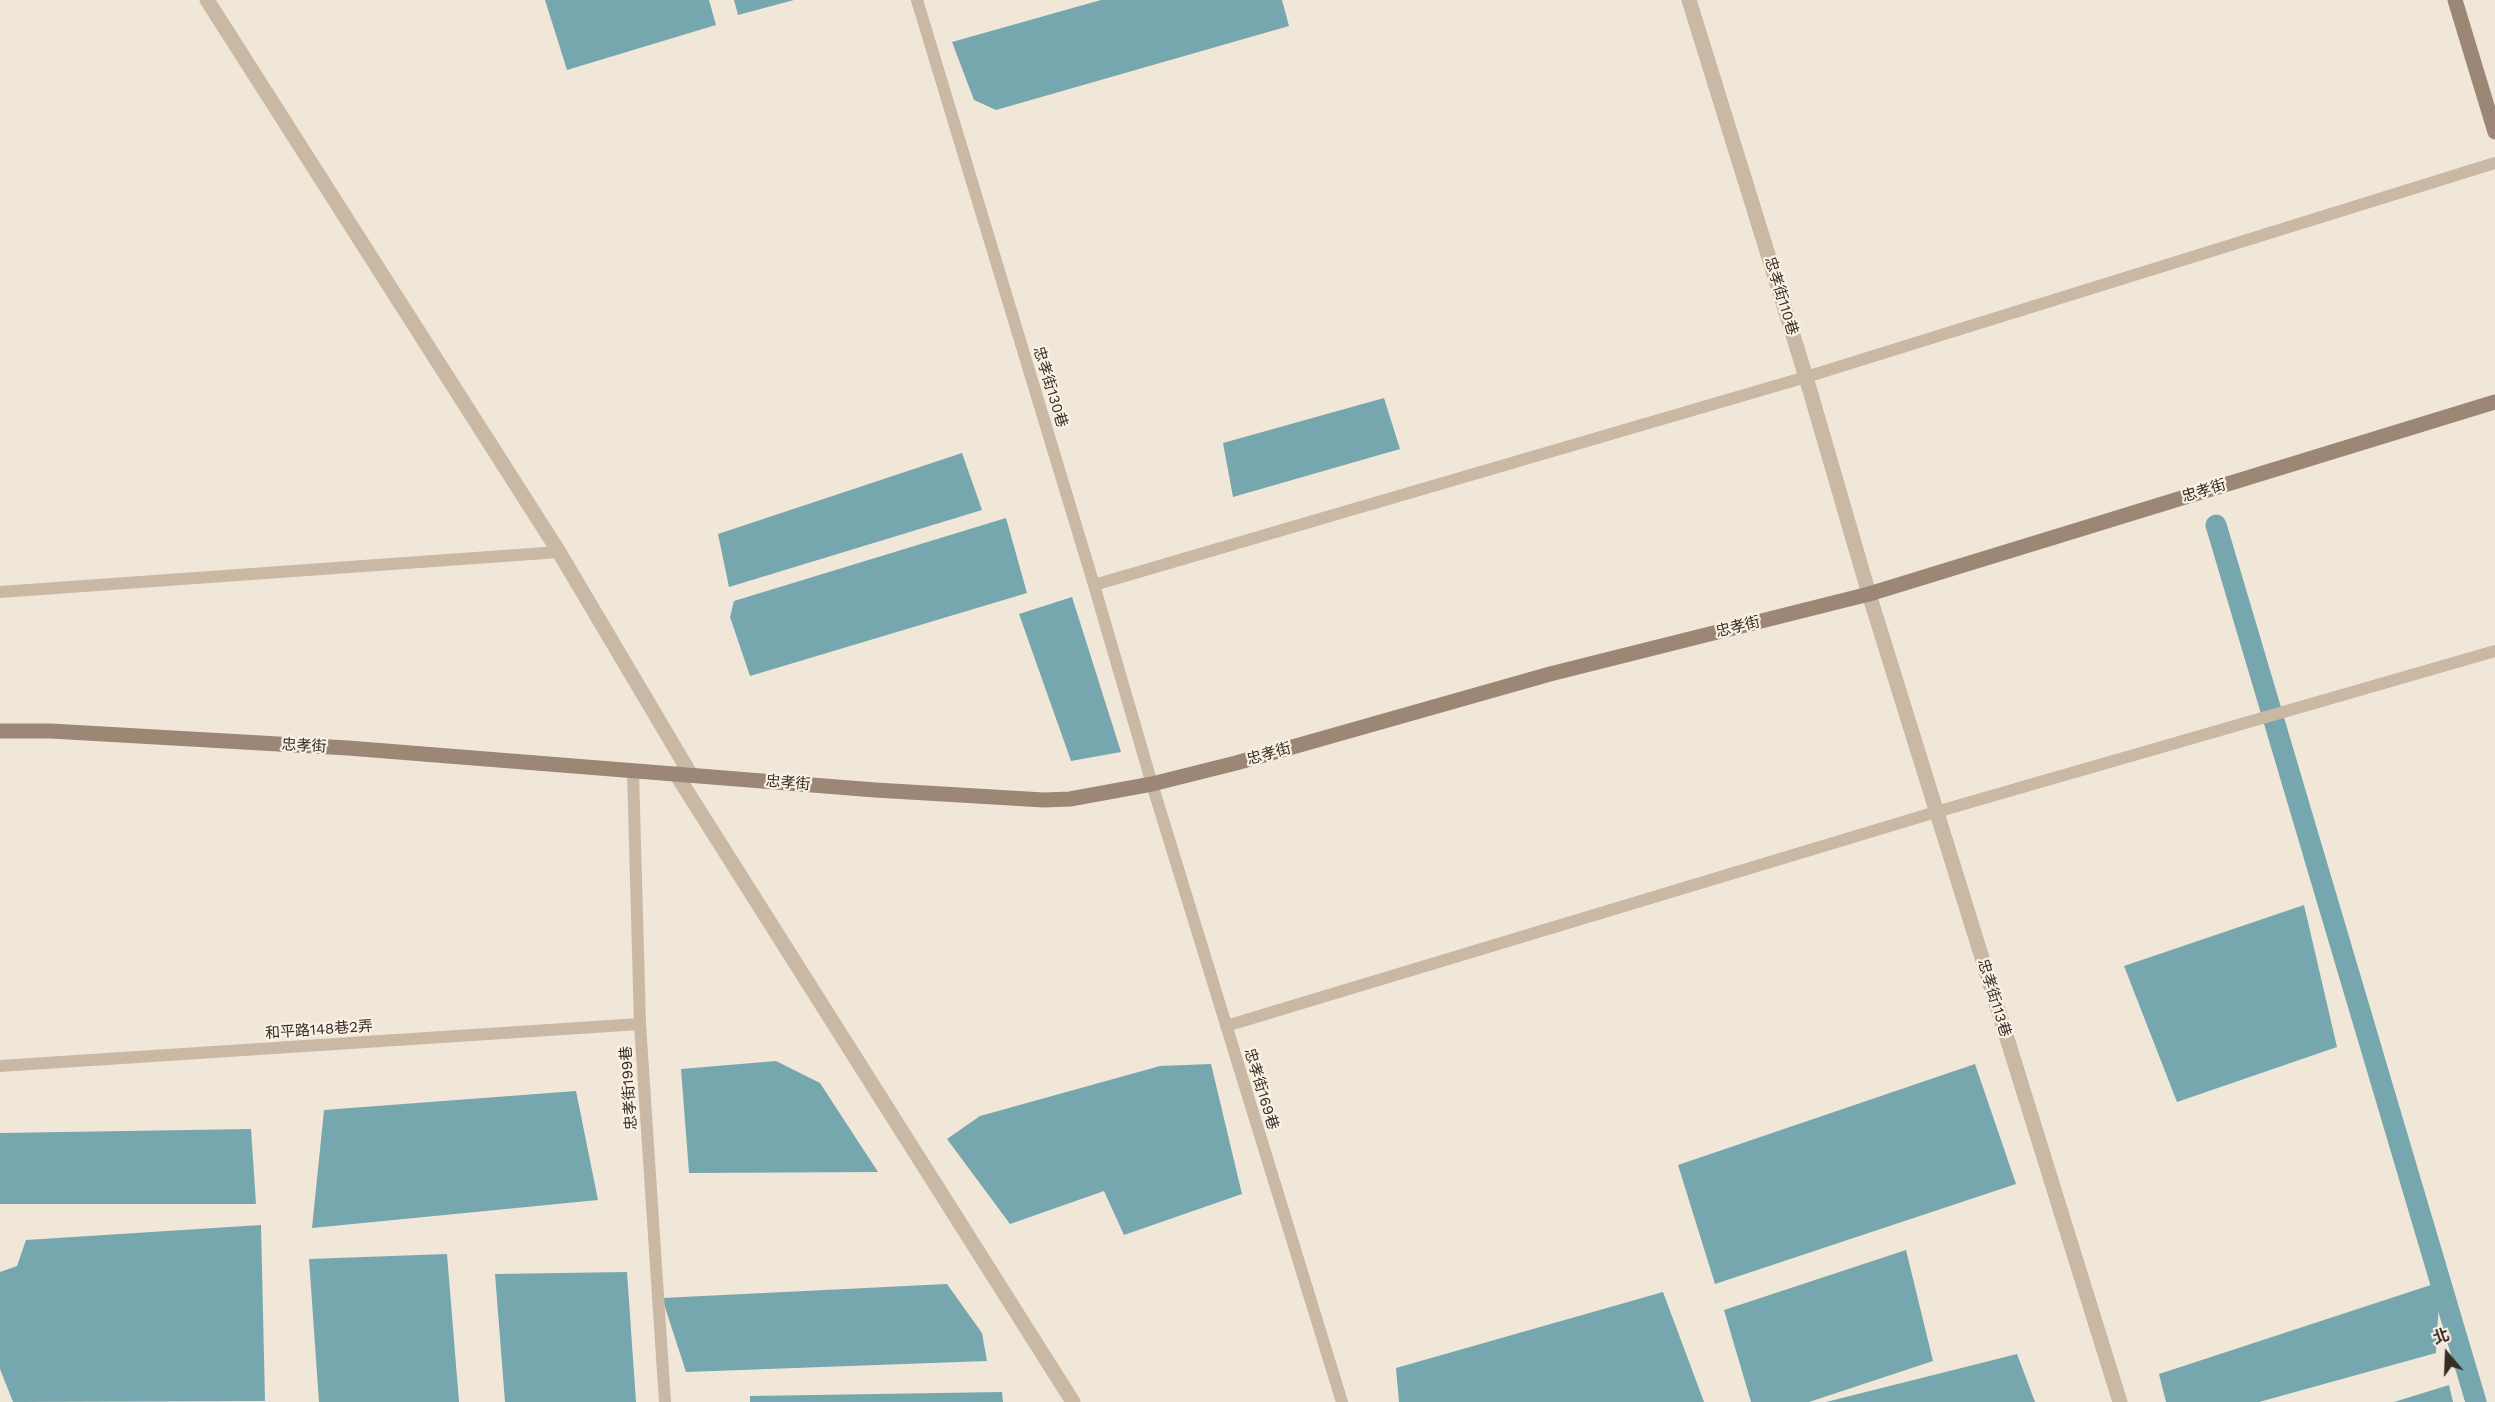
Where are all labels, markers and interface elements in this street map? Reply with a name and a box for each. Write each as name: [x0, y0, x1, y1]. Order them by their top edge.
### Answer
street label: 忠孝街110巷: [1761, 255, 1801, 337]
street label: 忠孝街130巷: [1029, 344, 1071, 430]
street label: 忠孝街: [2180, 476, 2228, 506]
street label: 忠孝街: [1714, 613, 1762, 641]
street label: 忠孝街: [281, 736, 327, 756]
street label: 忠孝街: [1245, 739, 1293, 769]
street label: 忠孝街: [765, 772, 811, 794]
street label: 忠孝街113巷: [1974, 957, 2014, 1039]
street label: 和平路148巷2弄: [265, 1017, 373, 1043]
street label: 忠孝街199巷: [617, 1045, 641, 1131]
street label: 忠孝街169巷: [1240, 1046, 1282, 1132]
north arrow: [2417, 1324, 2477, 1384]
text: 北: [2430, 1325, 2452, 1348]

